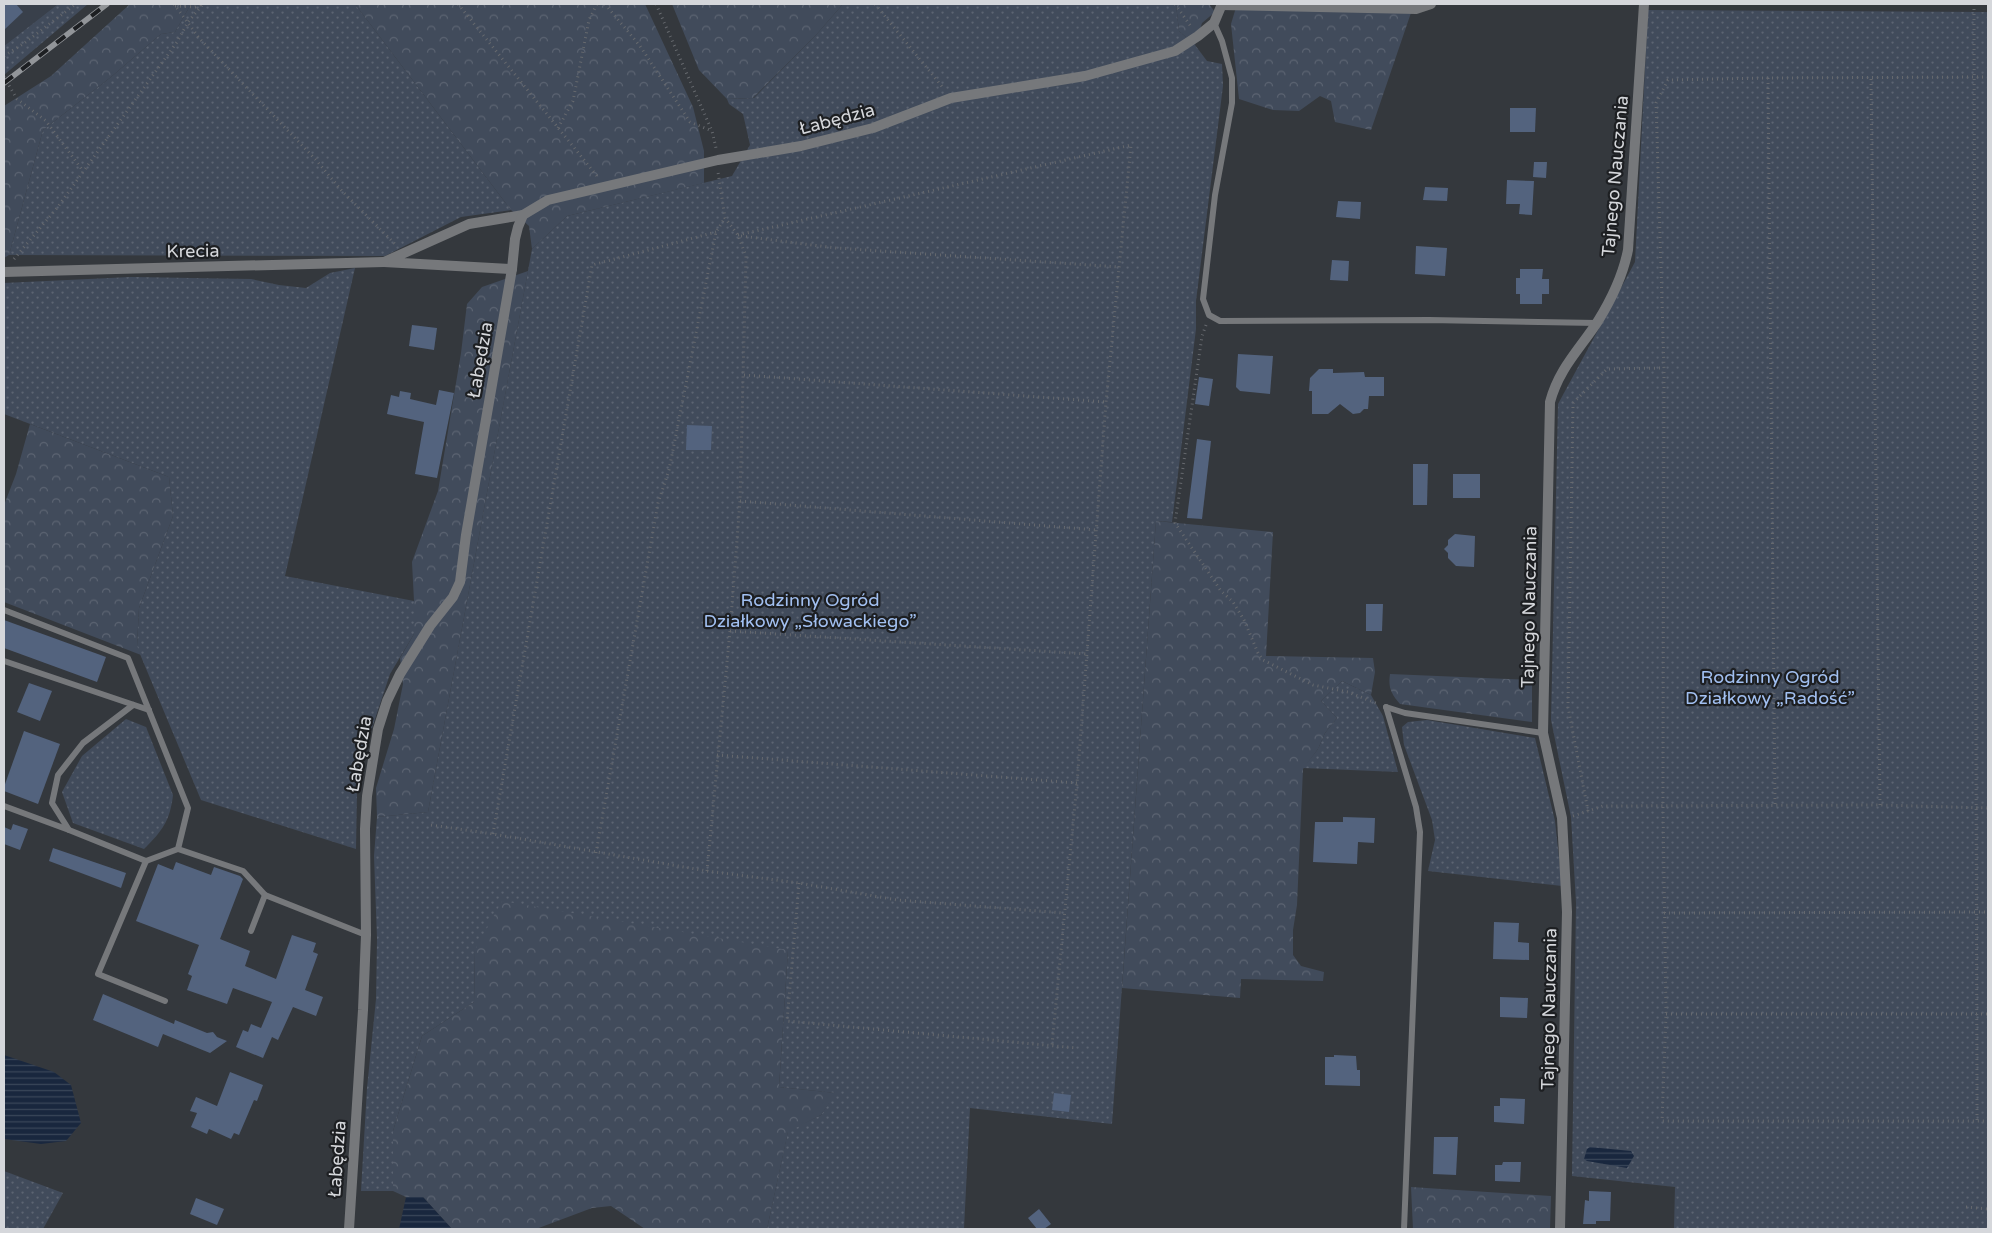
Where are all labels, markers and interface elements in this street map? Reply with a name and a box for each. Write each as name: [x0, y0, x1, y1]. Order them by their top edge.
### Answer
street label: Tajnego Nauczania: [1597, 94, 1633, 258]
street label: Łabędzia: [797, 98, 877, 140]
street label: Krecia: [166, 240, 220, 262]
street label: Łabędzia: [462, 320, 498, 400]
street label: Tajnego Nauczania: [1517, 526, 1541, 688]
park label: Rodzinny Ogród Działkowy „Słowackiego”: [703, 589, 917, 632]
park label: Rodzinny Ogród Działkowy „Radość”: [1685, 666, 1855, 709]
street label: Łabędzia: [341, 714, 377, 794]
street label: Tajnego Nauczania: [1537, 928, 1561, 1090]
street label: Łabędzia: [323, 1120, 351, 1198]

